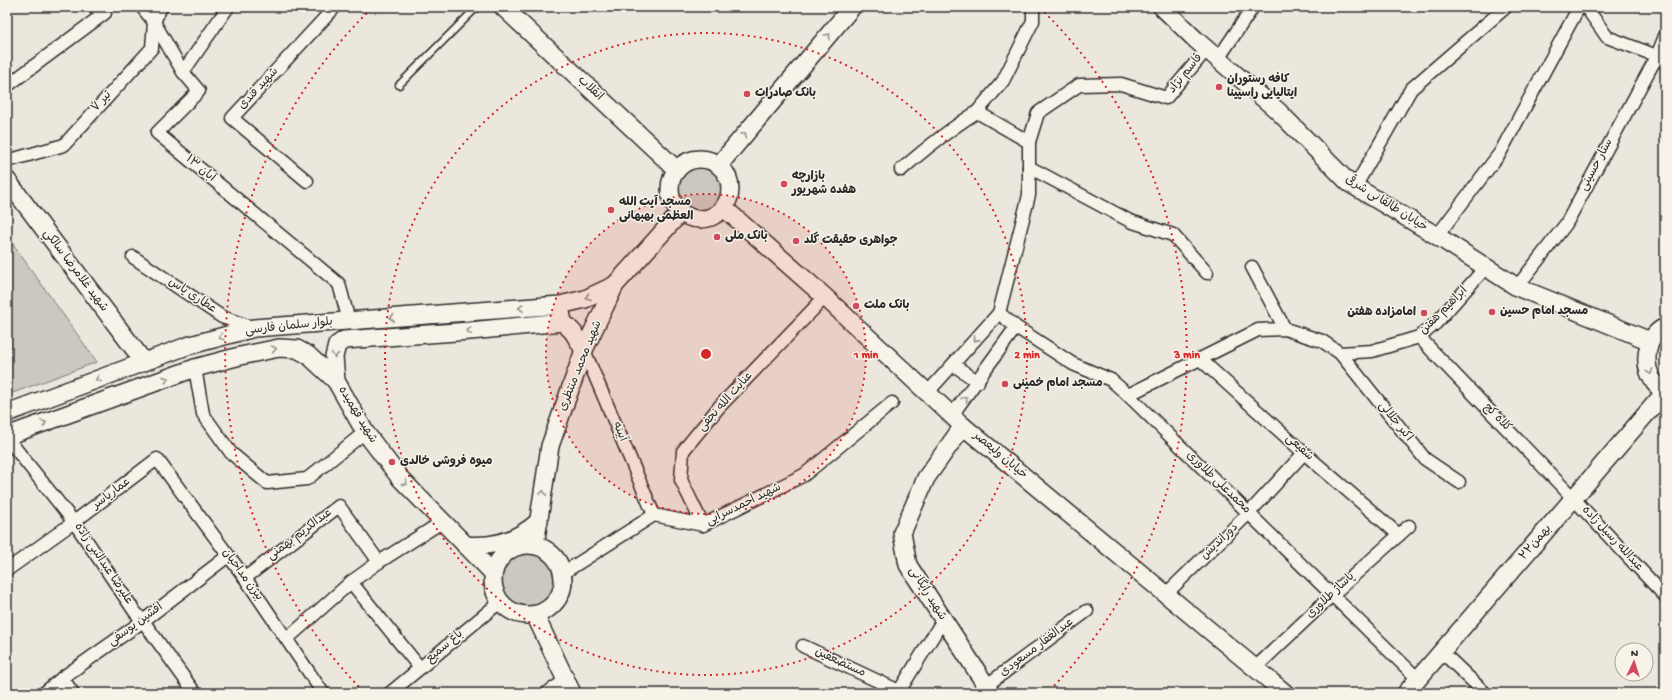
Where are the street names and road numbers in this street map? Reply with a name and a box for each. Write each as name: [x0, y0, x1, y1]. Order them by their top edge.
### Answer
street label: قاسم نژاد: [1166, 51, 1206, 97]
street label: شهید قندی: [236, 65, 282, 113]
street label: انقلاب: [574, 74, 606, 104]
street label: ۷ تیر: [89, 88, 115, 115]
street label: ستار حسینی: [1577, 136, 1617, 194]
street label: ۱۳ آبان: [182, 152, 219, 186]
street label: خیابان طالقانی شرقی: [1342, 171, 1431, 235]
street label: شهید غلامرضا سالکي: [38, 227, 111, 316]
street label: عطاری یاس: [165, 275, 219, 317]
street label: ابراهیم هفتن: [1417, 284, 1471, 338]
street label: بلوار سلمان فارسی: [244, 315, 334, 339]
street label: شهید محمد منتظری: [556, 319, 606, 413]
street label: عنایت الله نجفی: [696, 369, 756, 435]
street label: شهید فهمیده: [335, 384, 379, 446]
street label: اکبر جلالی: [1375, 399, 1415, 445]
street label: کلاه کج: [1480, 401, 1514, 435]
street label: آبینه: [609, 420, 631, 445]
street label: خیابان ولیعصر: [969, 428, 1031, 483]
street label: شفیعی: [1282, 432, 1316, 464]
street label: محمدعلی طلاوری: [1183, 449, 1253, 517]
street label: عماریاسر: [89, 475, 134, 514]
street label: شهید احمدسرایی: [704, 481, 784, 529]
street label: عبدالله رسیل زاده: [1578, 504, 1646, 574]
street label: عبدالکریم بهمنی: [265, 506, 335, 564]
street label: علیرضا عبدالنبی زاده: [71, 521, 135, 607]
street label: دوراندیش: [1198, 521, 1242, 563]
street label: ۲۲بهمن: [1517, 523, 1555, 563]
street label: بیژن مداحیان: [218, 546, 266, 604]
street label: شهید رایگانی: [905, 564, 951, 623]
street label: پاساژ طلاوری: [1304, 570, 1358, 622]
street label: افشین یوسفی: [106, 600, 166, 649]
street label: عبدالغفار مسعودی: [997, 616, 1077, 680]
street label: باغ سمیع: [422, 626, 466, 667]
street label: مستضعفین: [812, 645, 868, 681]

